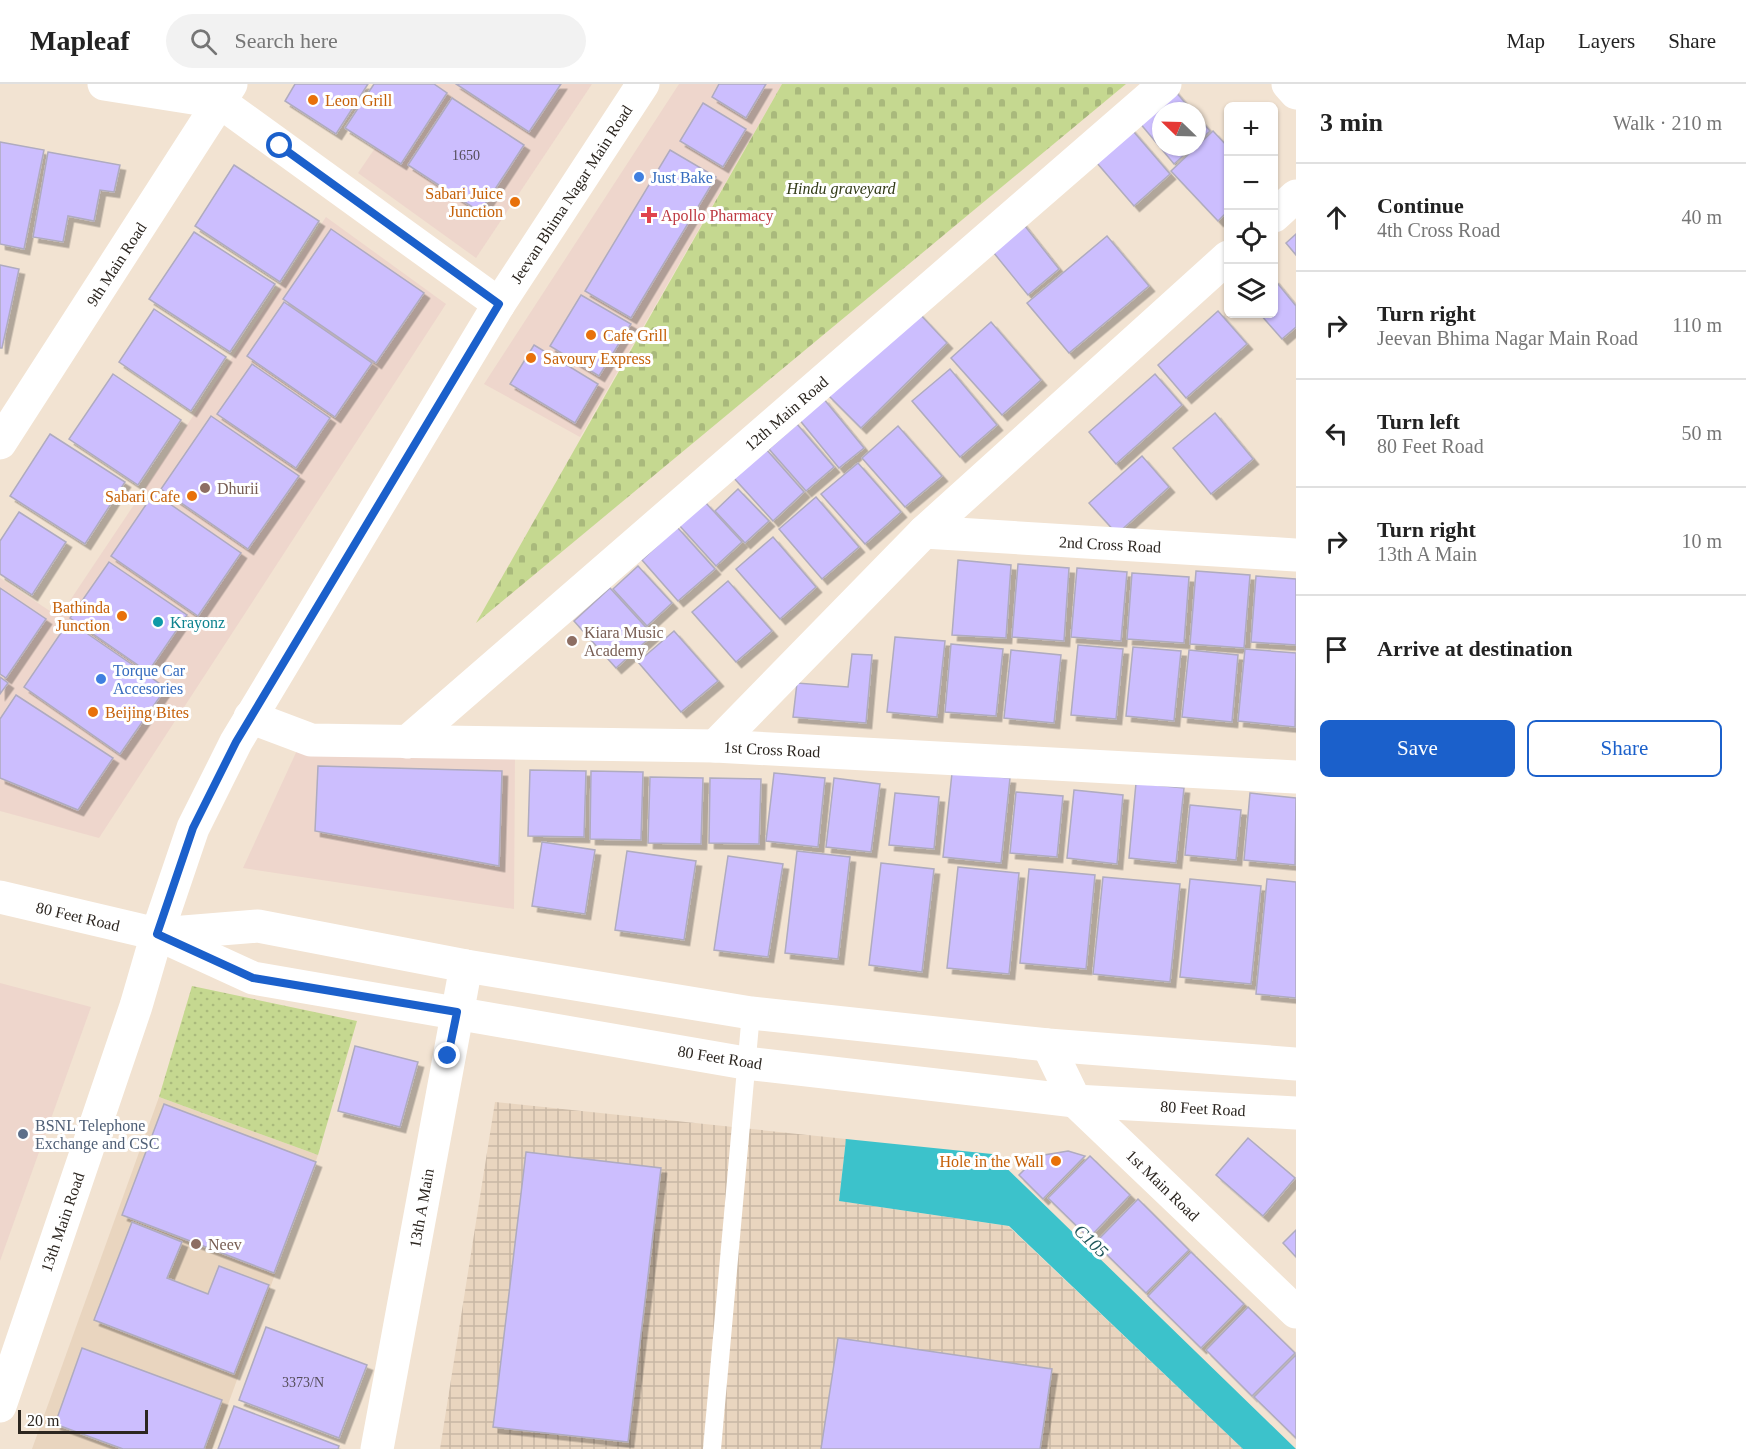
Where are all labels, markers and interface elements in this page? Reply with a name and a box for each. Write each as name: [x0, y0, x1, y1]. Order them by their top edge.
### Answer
search box: [166, 14, 586, 68]
text: Mapleaf: [30, 25, 130, 56]
icon: search: [187, 25, 220, 58]
text: Search here: [235, 28, 338, 53]
text: Map: [1507, 29, 1545, 53]
text: Layers: [1578, 29, 1635, 53]
text: Share: [1668, 29, 1716, 53]
place label: Leon Grill: [325, 92, 393, 109]
marker: Leon Grill: [306, 93, 320, 107]
street label: Jeevan Bhima Nagar Main Road: [507, 102, 636, 287]
north arrow: [1152, 102, 1206, 156]
map controls: [1224, 102, 1278, 318]
button: +: [1224, 102, 1278, 156]
text: 3 min: [1320, 108, 1383, 137]
text: Walk · 210 m: [1613, 112, 1722, 134]
route start: [266, 132, 292, 158]
house number: 1650: [452, 148, 480, 163]
button: −: [1224, 156, 1278, 210]
place label: Just Bake: [651, 169, 713, 186]
marker: Just Bake: [632, 170, 646, 184]
park label: Hindu graveyard: [785, 180, 897, 198]
place label: Sabari Juice Junction: [425, 185, 503, 220]
text: Continue: [1377, 193, 1464, 218]
marker: Sabari Juice Junction: [508, 195, 522, 209]
icon: ahead: [1320, 201, 1353, 234]
text: 40 m: [1681, 206, 1722, 228]
place label: Apollo Pharmacy: [661, 207, 773, 225]
marker: Apollo Pharmacy: [642, 208, 656, 222]
button: locate: [1224, 210, 1278, 264]
street label: 9th Main Road: [83, 219, 150, 309]
text: 4th Cross Road: [1377, 219, 1500, 241]
button: layers: [1224, 264, 1278, 318]
text: Turn right: [1377, 301, 1476, 326]
icon: right: [1320, 309, 1353, 342]
text: 110 m: [1672, 314, 1722, 336]
place label: Cafe Grill: [603, 327, 668, 344]
text: Jeevan Bhima Nagar Main Road: [1377, 327, 1638, 349]
marker: Cafe Grill: [584, 328, 598, 342]
place label: Savoury Express: [543, 350, 651, 368]
marker: Savoury Express: [524, 351, 538, 365]
street label: 12th Main Road: [742, 373, 831, 454]
text: Turn left: [1377, 409, 1460, 434]
icon: left: [1320, 417, 1353, 450]
text: 50 m: [1681, 422, 1722, 444]
text: 80 Feet Road: [1377, 435, 1484, 457]
place label: Dhurii: [217, 480, 259, 497]
marker: Dhurii: [198, 481, 212, 495]
place label: Sabari Cafe: [105, 488, 180, 505]
marker: Sabari Cafe: [185, 489, 199, 503]
text: Turn right: [1377, 517, 1476, 542]
icon: right: [1320, 525, 1353, 558]
text: 10 m: [1681, 530, 1722, 552]
street label: 2nd Cross Road: [1058, 533, 1161, 556]
text: 13th A Main: [1377, 543, 1477, 565]
place label: Bathinda Junction: [52, 599, 110, 634]
marker: Bathinda Junction: [115, 609, 129, 623]
place label: Krayonz: [170, 614, 225, 632]
marker: Krayonz: [151, 615, 165, 629]
place label: Kiara Music Academy: [584, 624, 664, 660]
icon: arrive: [1320, 633, 1353, 666]
marker: Kiara Music Academy: [565, 634, 579, 648]
text: Arrive at destination: [1377, 636, 1573, 661]
place label: Torque Car Accesories: [113, 662, 186, 697]
marker: Torque Car Accesories: [94, 672, 108, 686]
place label: Beijing Bites: [105, 704, 189, 722]
marker: Beijing Bites: [86, 705, 100, 719]
button: Save: [1320, 720, 1515, 777]
button: Share: [1527, 720, 1722, 777]
street label: 1st Cross Road: [723, 738, 821, 761]
street label: 80 Feet Road: [34, 899, 121, 934]
route end: [434, 1042, 460, 1068]
street label: 80 Feet Road: [676, 1042, 763, 1073]
street label: 80 Feet Road: [1160, 1098, 1246, 1119]
place label: BSNL Telephone Exchange and CSC: [35, 1117, 159, 1153]
marker: BSNL Telephone Exchange and CSC: [16, 1127, 30, 1141]
street label: 1st Main Road: [1123, 1147, 1202, 1224]
place label: Hole in the Wall: [939, 1153, 1045, 1170]
marker: Hole in the Wall: [1049, 1154, 1063, 1168]
street label: 13th A Main: [406, 1167, 437, 1249]
street label: 13th Main Road: [38, 1170, 87, 1274]
water label: C105: [1070, 1220, 1112, 1262]
place label: Neev: [208, 1236, 242, 1253]
marker: Neev: [189, 1237, 203, 1251]
house number: 3373/N: [282, 1375, 324, 1390]
scale bar: [18, 1407, 148, 1434]
text: 20 m: [27, 1412, 59, 1429]

